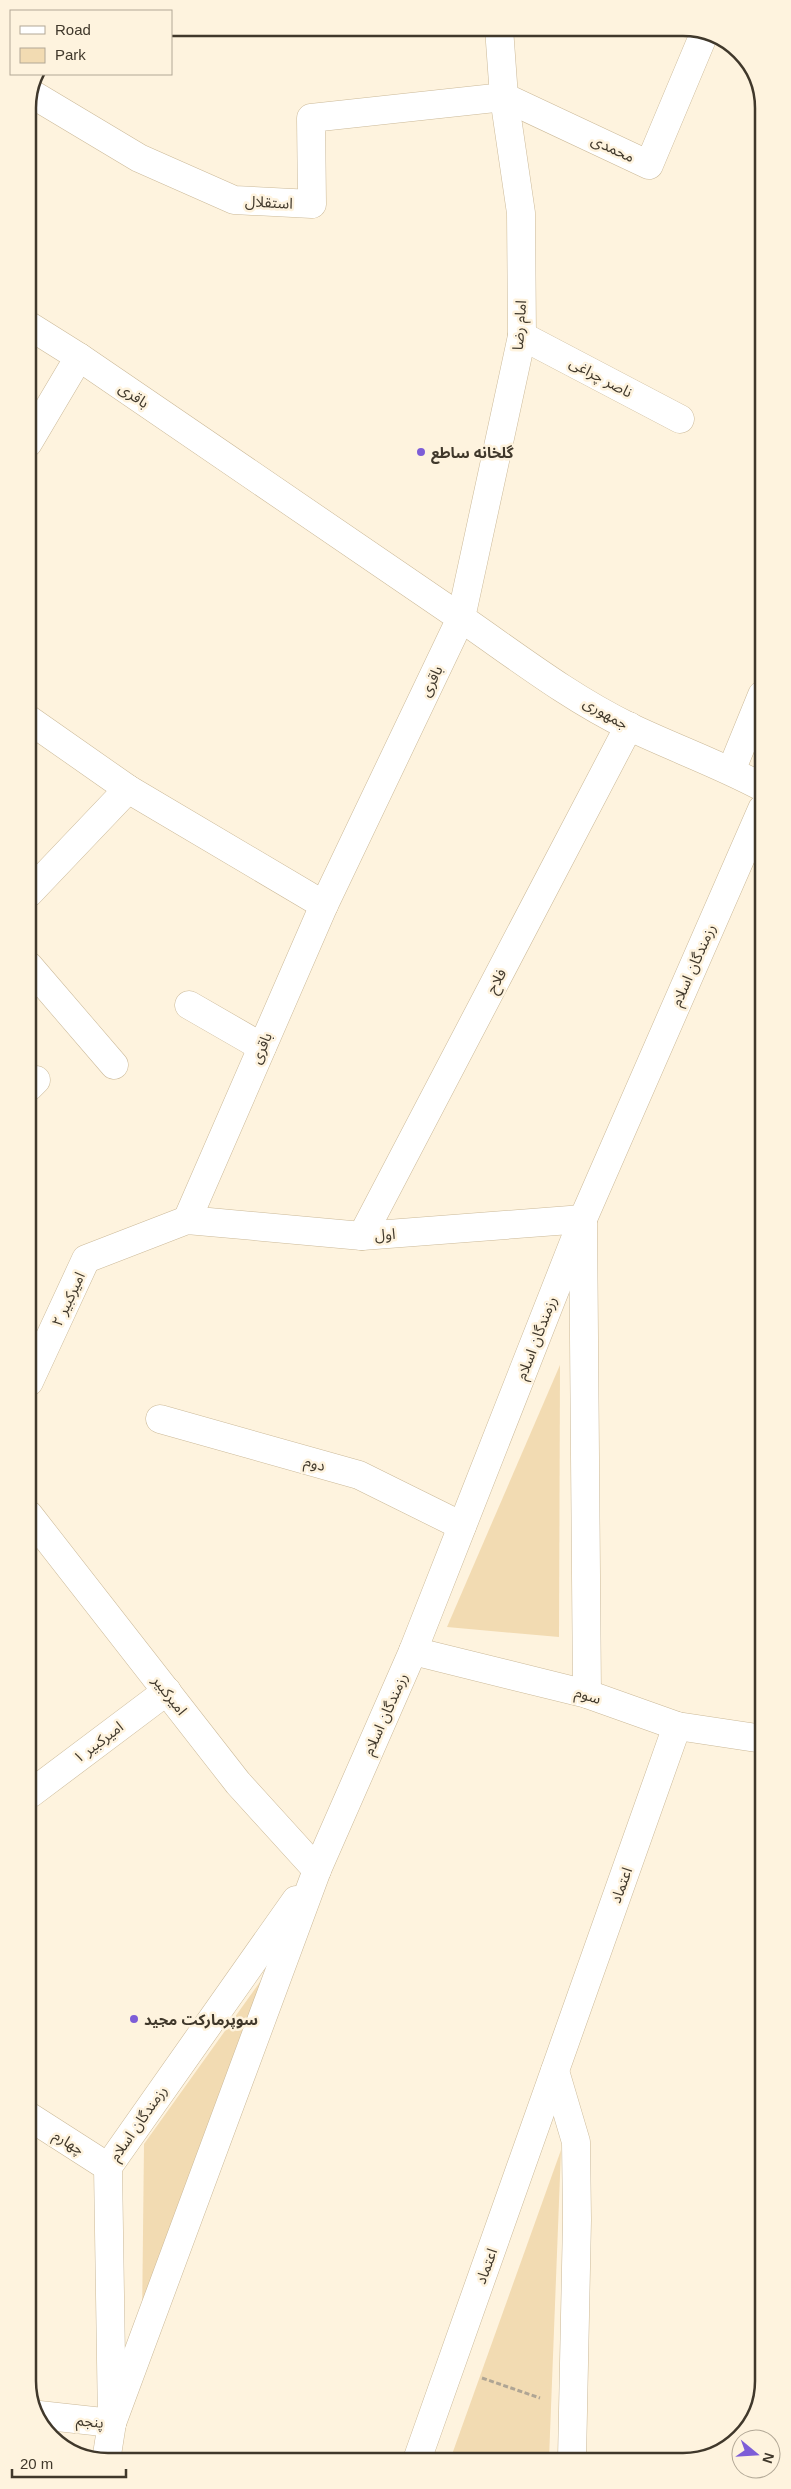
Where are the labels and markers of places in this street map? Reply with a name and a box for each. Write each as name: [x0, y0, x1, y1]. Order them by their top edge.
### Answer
place label: گلخانه ساطع: [431, 444, 514, 464]
marker: گلخانه ساطع: [415, 446, 427, 458]
place label: سوپرمارکت مجید: [144, 2011, 258, 2029]
marker: سوپرمارکت مجید: [128, 2013, 140, 2025]

